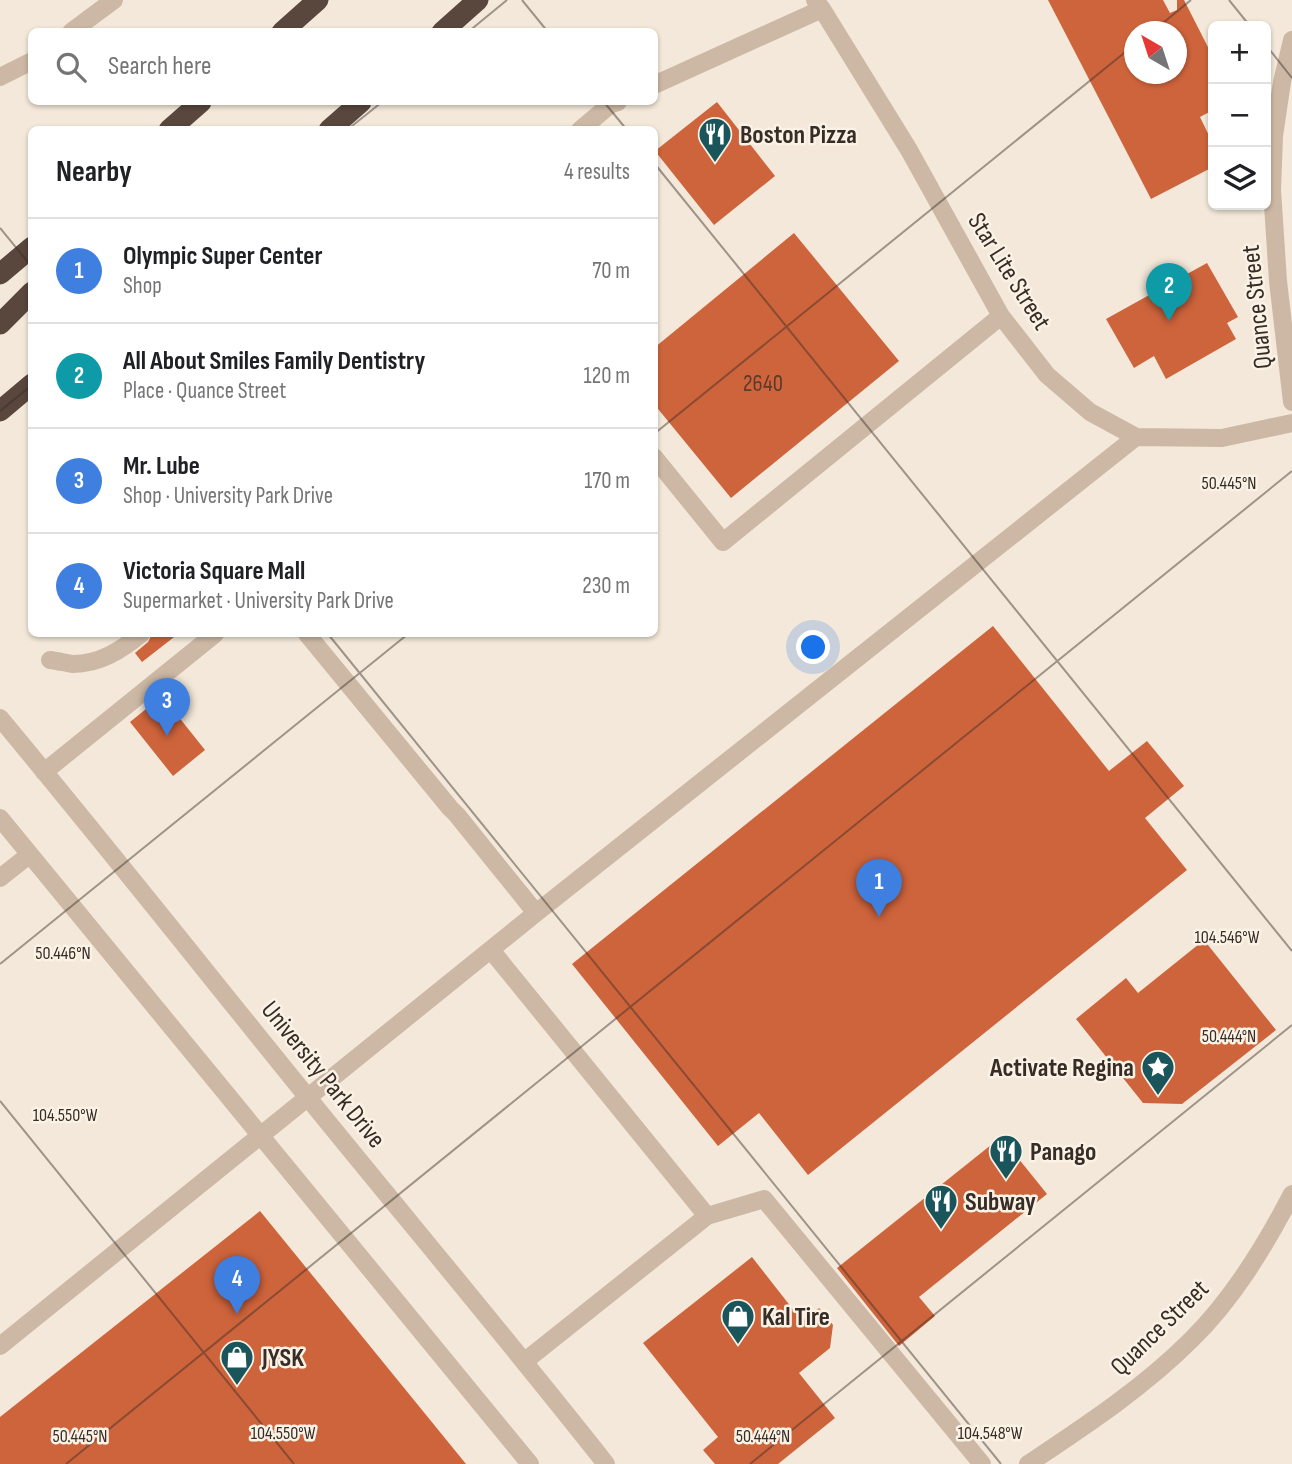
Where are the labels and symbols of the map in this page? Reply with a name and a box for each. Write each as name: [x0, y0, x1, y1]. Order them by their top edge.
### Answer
north arrow: [1124, 21, 1187, 84]
restaurant icon: Boston Pizza: [696, 115, 734, 164]
place label: Boston Pizza: [740, 120, 857, 151]
street label: Star Lite Street: [961, 208, 1057, 336]
street label: Quance Street: [1236, 243, 1279, 370]
pin: 2: [1146, 263, 1192, 321]
house number: 2640: [743, 370, 783, 398]
text: 50.445°N: [1202, 473, 1256, 494]
your location: [796, 630, 830, 664]
pin: 3: [144, 678, 190, 736]
pin: 1: [856, 859, 902, 917]
text: 104.546°W: [1195, 927, 1260, 948]
text: 50.446°N: [35, 943, 91, 964]
street label: University Park Drive: [254, 995, 392, 1155]
text: 50.444°N: [1202, 1026, 1256, 1047]
place icon: Activate Regina: [1139, 1048, 1177, 1097]
place label: Activate Regina: [989, 1053, 1134, 1084]
text: 104.550°W: [33, 1105, 98, 1126]
restaurant icon: Panago: [987, 1132, 1025, 1181]
place label: Panago: [1030, 1137, 1096, 1168]
restaurant icon: Subway: [922, 1182, 960, 1231]
place label: Subway: [965, 1187, 1036, 1218]
pin: 4: [214, 1256, 260, 1314]
street label: Quance Street: [1104, 1274, 1216, 1382]
shop icon: Kal Tire: [719, 1297, 757, 1346]
place label: Kal Tire: [762, 1302, 830, 1333]
shop icon: JYSK: [218, 1338, 256, 1387]
place label: JYSK: [261, 1343, 304, 1374]
text: 104.550°W: [251, 1423, 316, 1444]
text: 104.548°W: [958, 1423, 1023, 1444]
text: 50.445°N: [53, 1426, 107, 1447]
text: 50.444°N: [736, 1426, 790, 1447]

